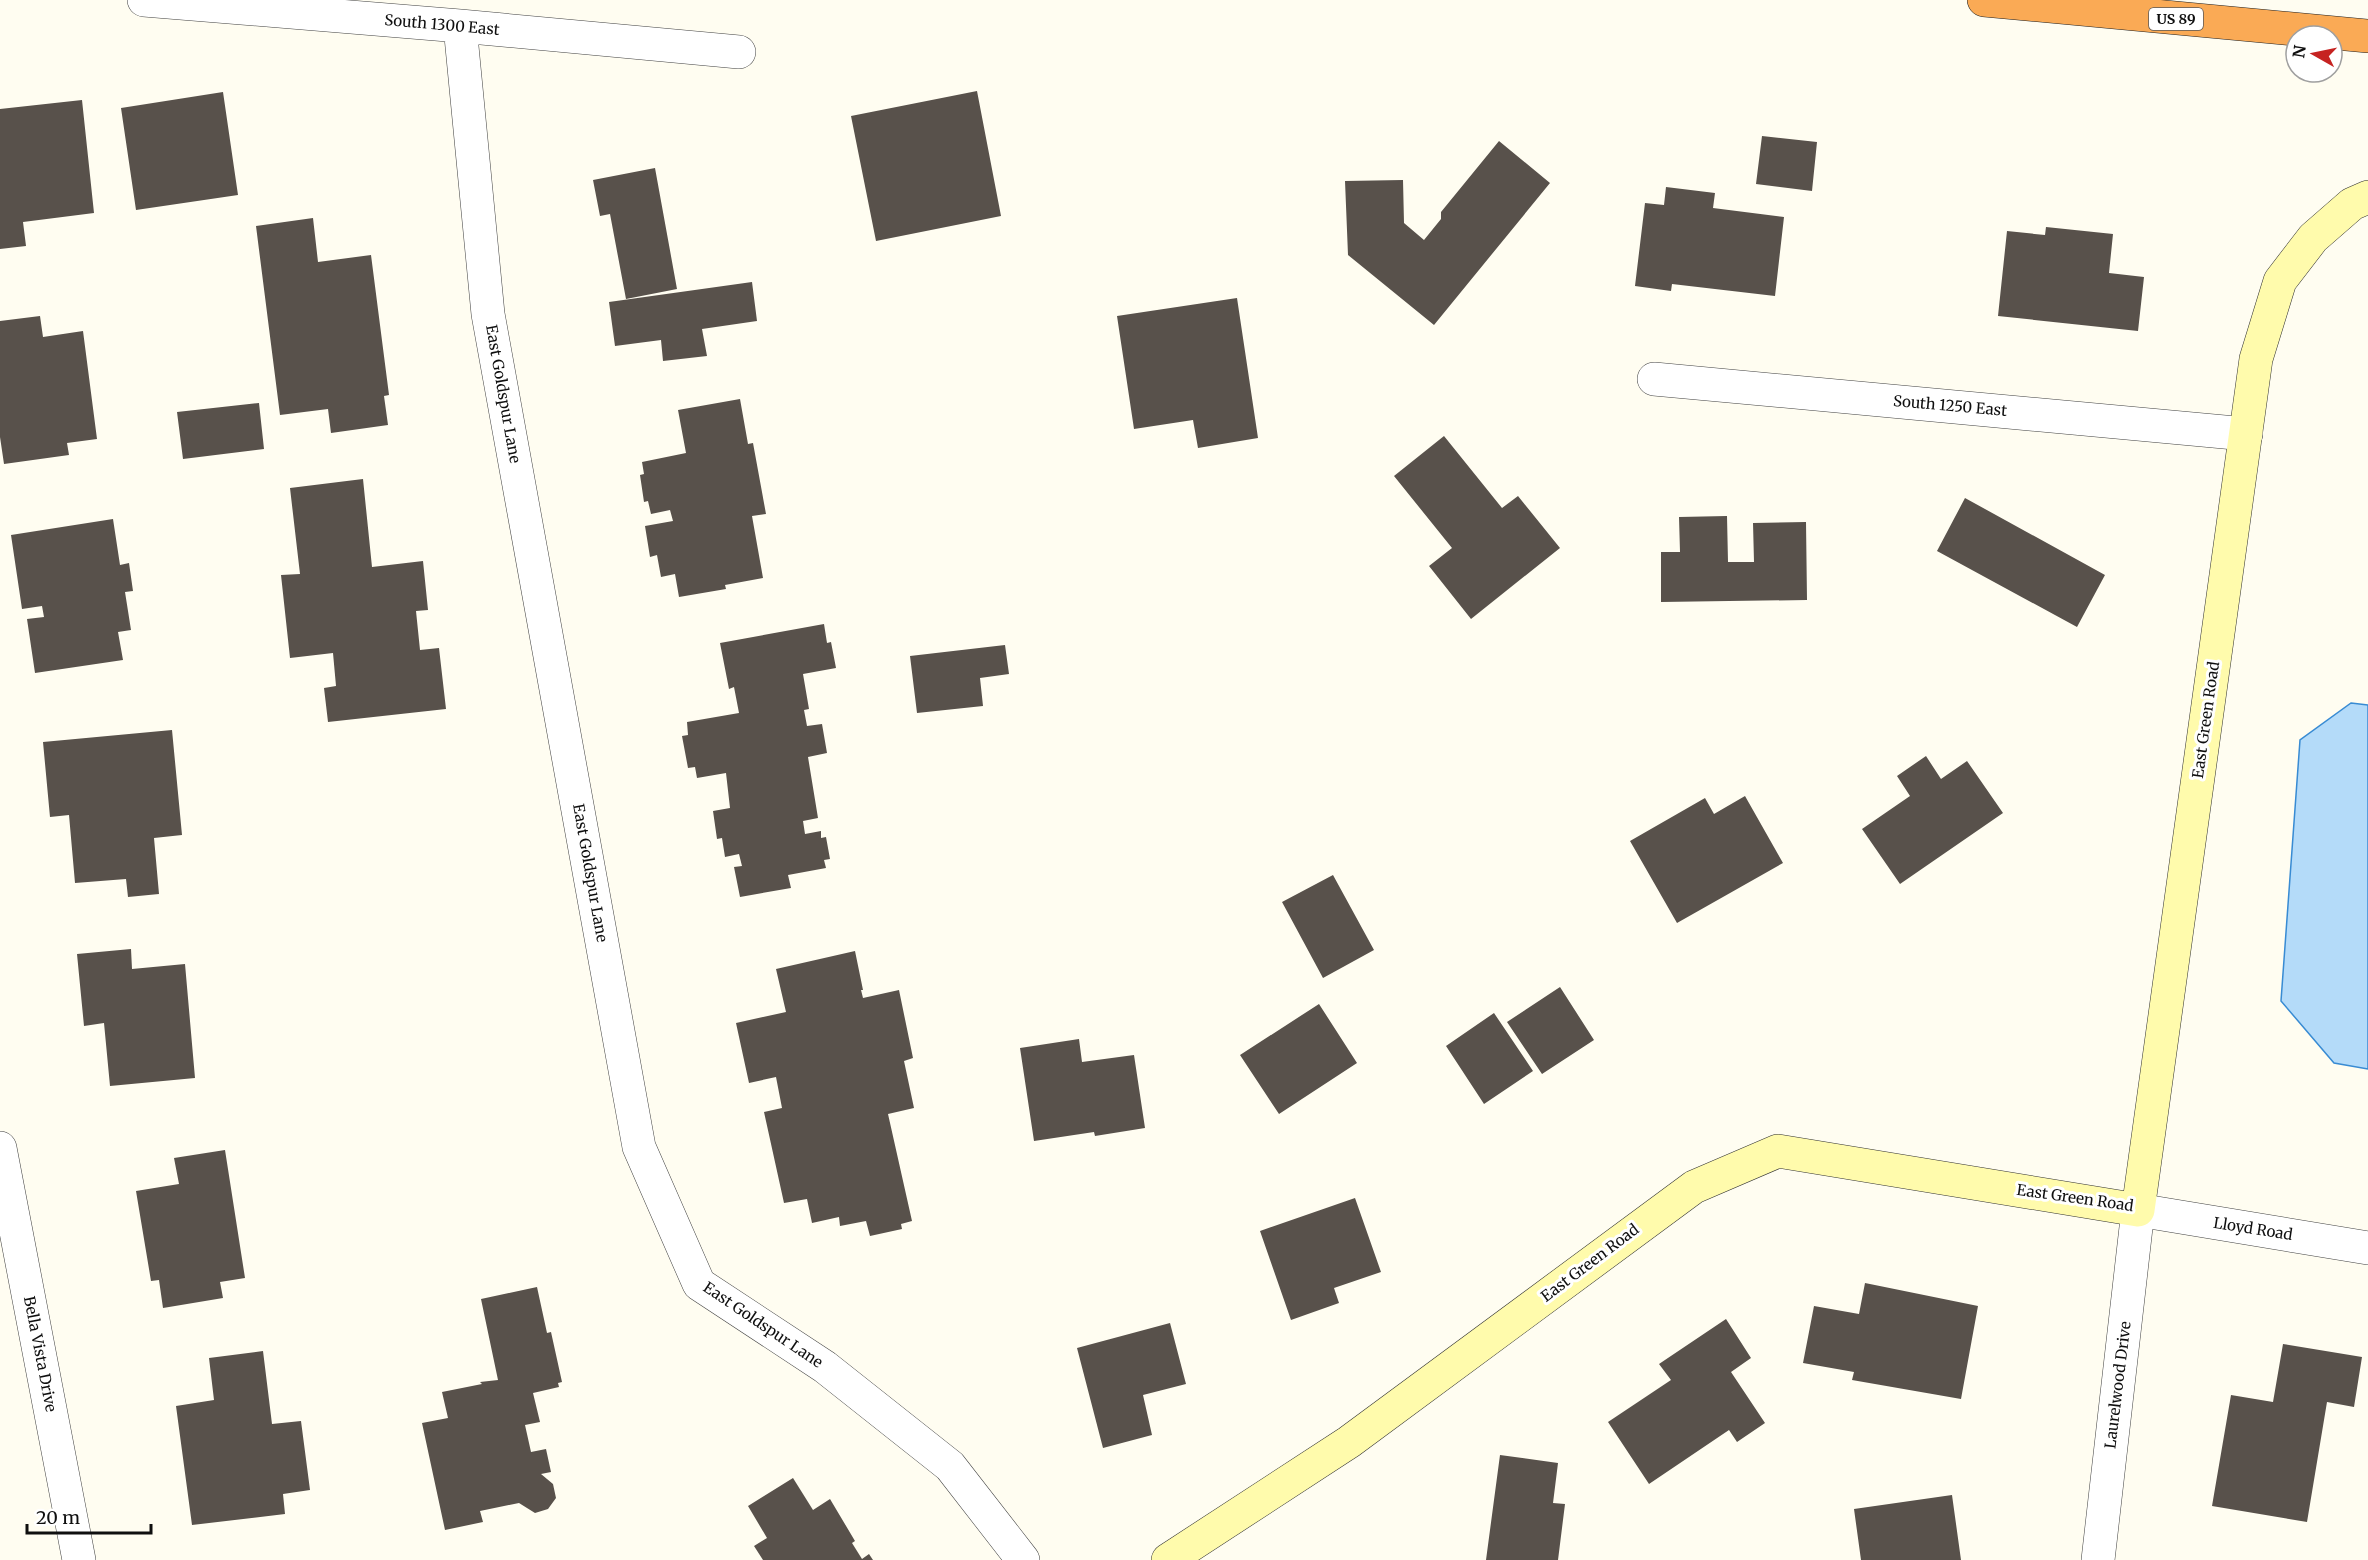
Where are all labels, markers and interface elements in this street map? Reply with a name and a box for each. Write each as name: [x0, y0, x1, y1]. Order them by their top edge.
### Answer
road number: US 89: [2149, 8, 2203, 30]
street label: South 1300 East: [384, 10, 501, 39]
north arrow: [2284, 24, 2344, 84]
text: N: [2288, 43, 2310, 59]
street label: East Goldspur Lane: [482, 323, 525, 465]
street label: South 1250 East: [1892, 391, 2008, 420]
street label: East Green Road: [2188, 660, 2223, 780]
street label: East Goldspur Lane: [569, 802, 612, 944]
street label: East Green Road: [2015, 1180, 2135, 1215]
street label: Lloyd Road: [2212, 1213, 2294, 1244]
street label: East Green Road: [1537, 1220, 1642, 1306]
street label: East Goldspur Lane: [700, 1278, 827, 1372]
street label: Bella Vista Drive: [20, 1294, 61, 1414]
street label: Laurelwood Drive: [2100, 1320, 2135, 1450]
scale bar: [27, 1497, 152, 1535]
text: 20 m: [36, 1506, 80, 1529]

